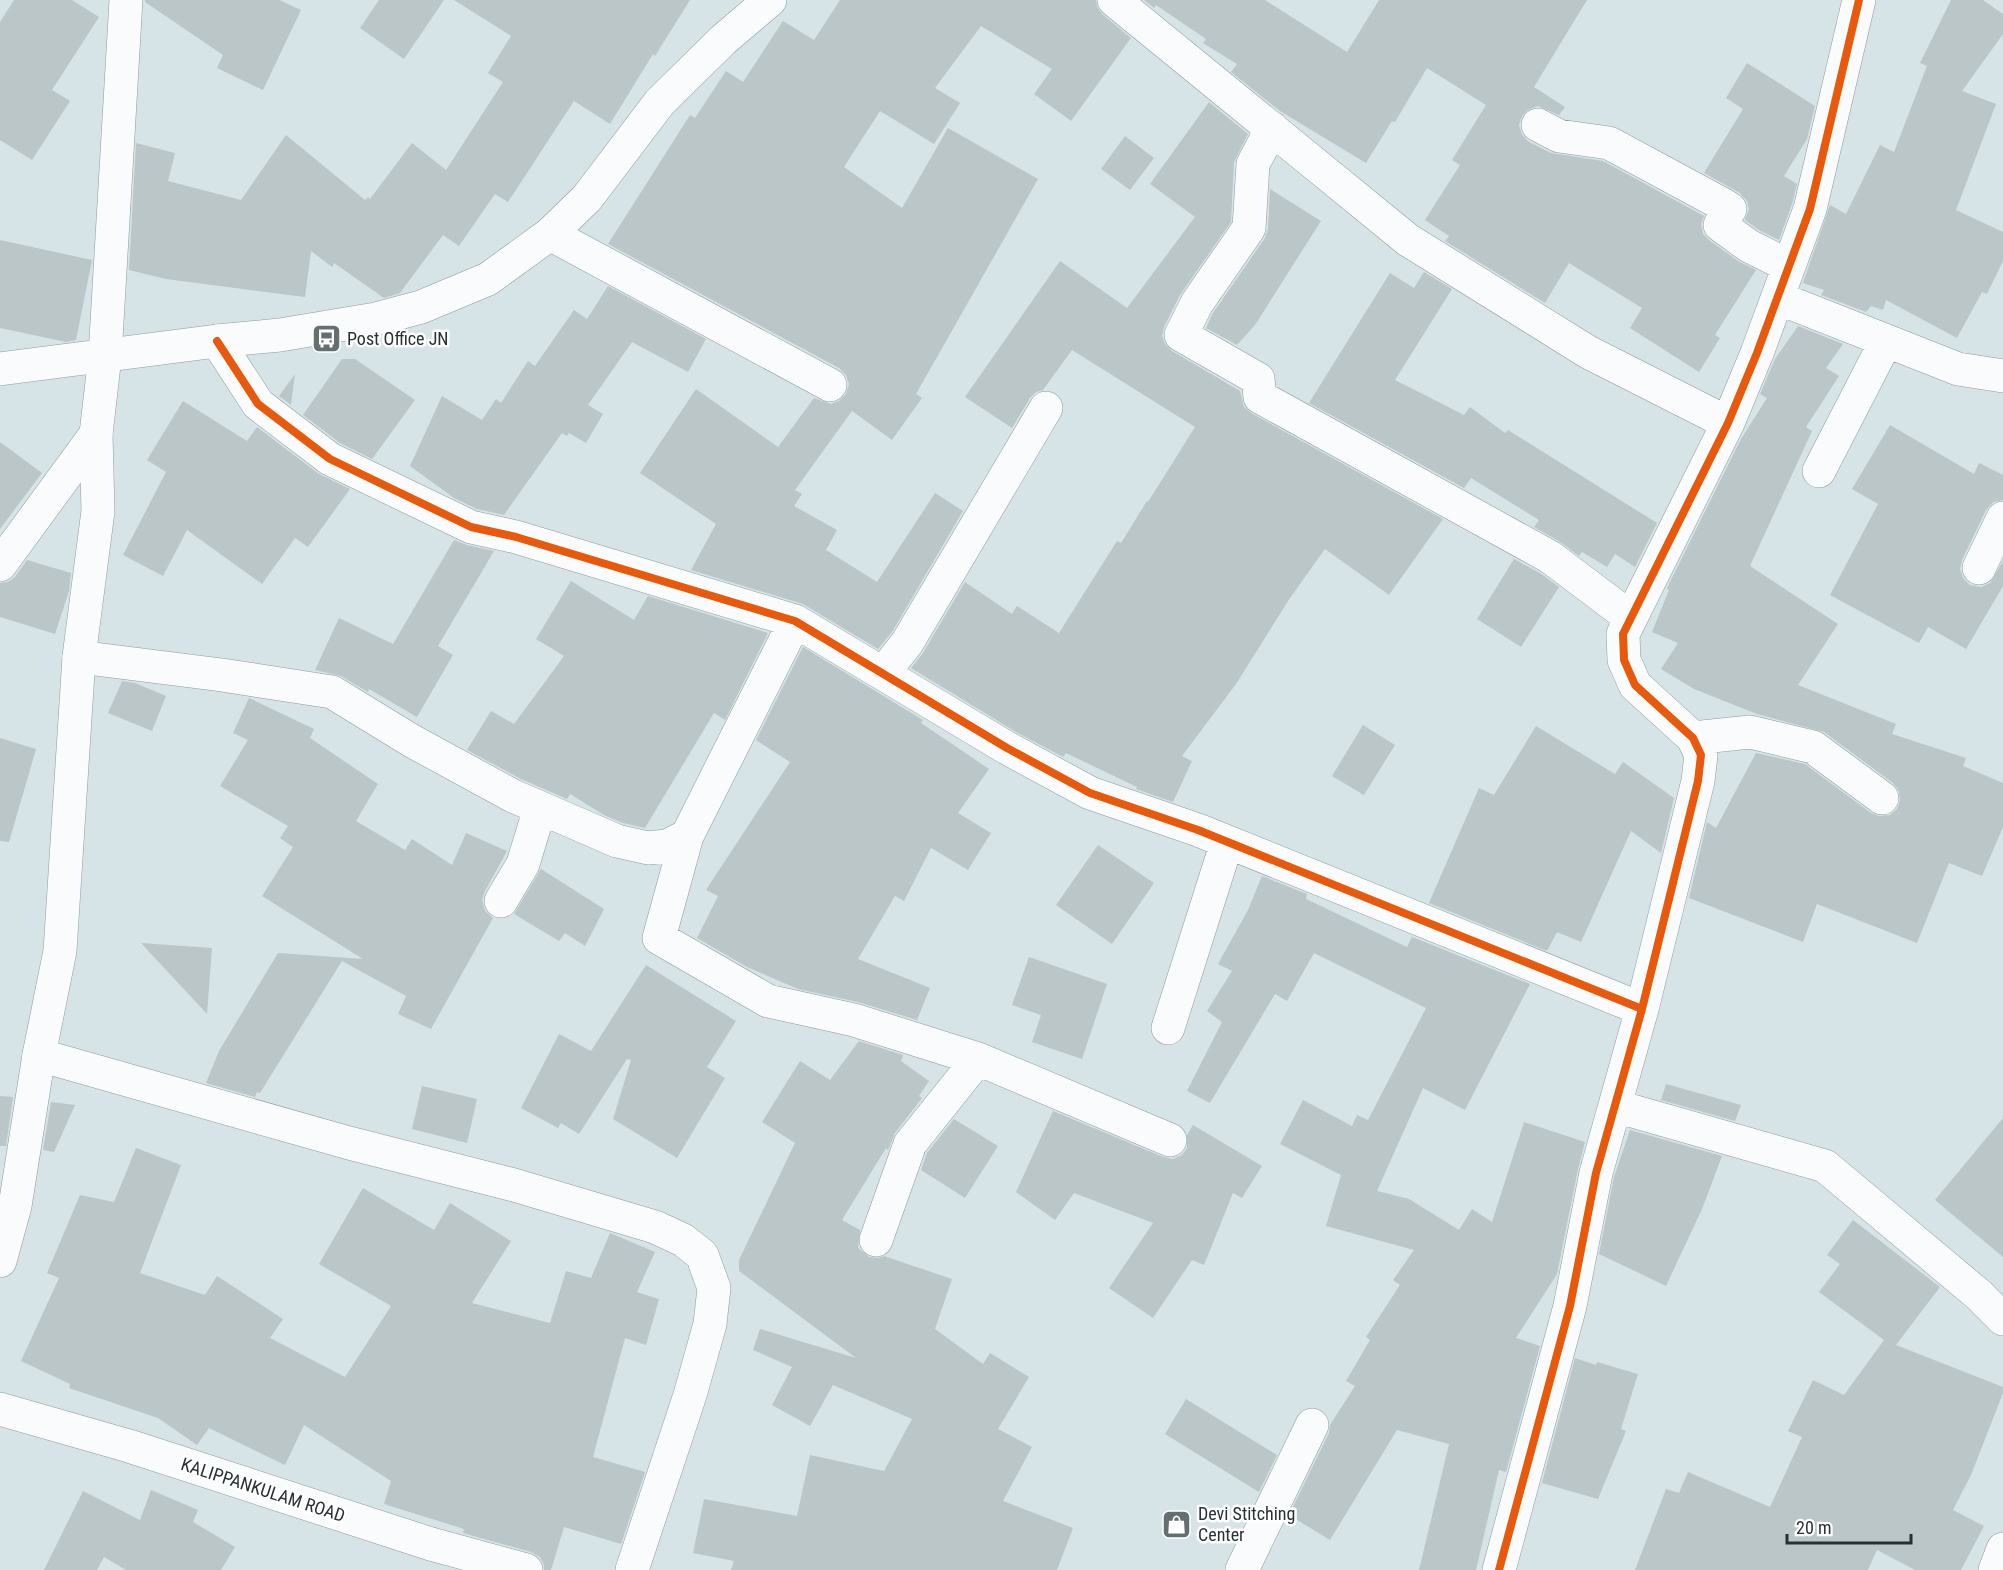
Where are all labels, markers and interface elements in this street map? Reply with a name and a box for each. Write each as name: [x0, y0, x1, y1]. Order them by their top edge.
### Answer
bus stop icon: Post Office JN: [310, 323, 342, 355]
place label: Post Office JN: [347, 328, 449, 349]
street label: KALIPPANKULAM ROAD: [179, 1453, 348, 1526]
place label: Devi Stitching Center: [1198, 1503, 1295, 1545]
scale bar: [1787, 1507, 1912, 1545]
shop icon: Devi Stitching Center: [1161, 1508, 1193, 1540]
text: 20 m: [1796, 1517, 1831, 1538]

